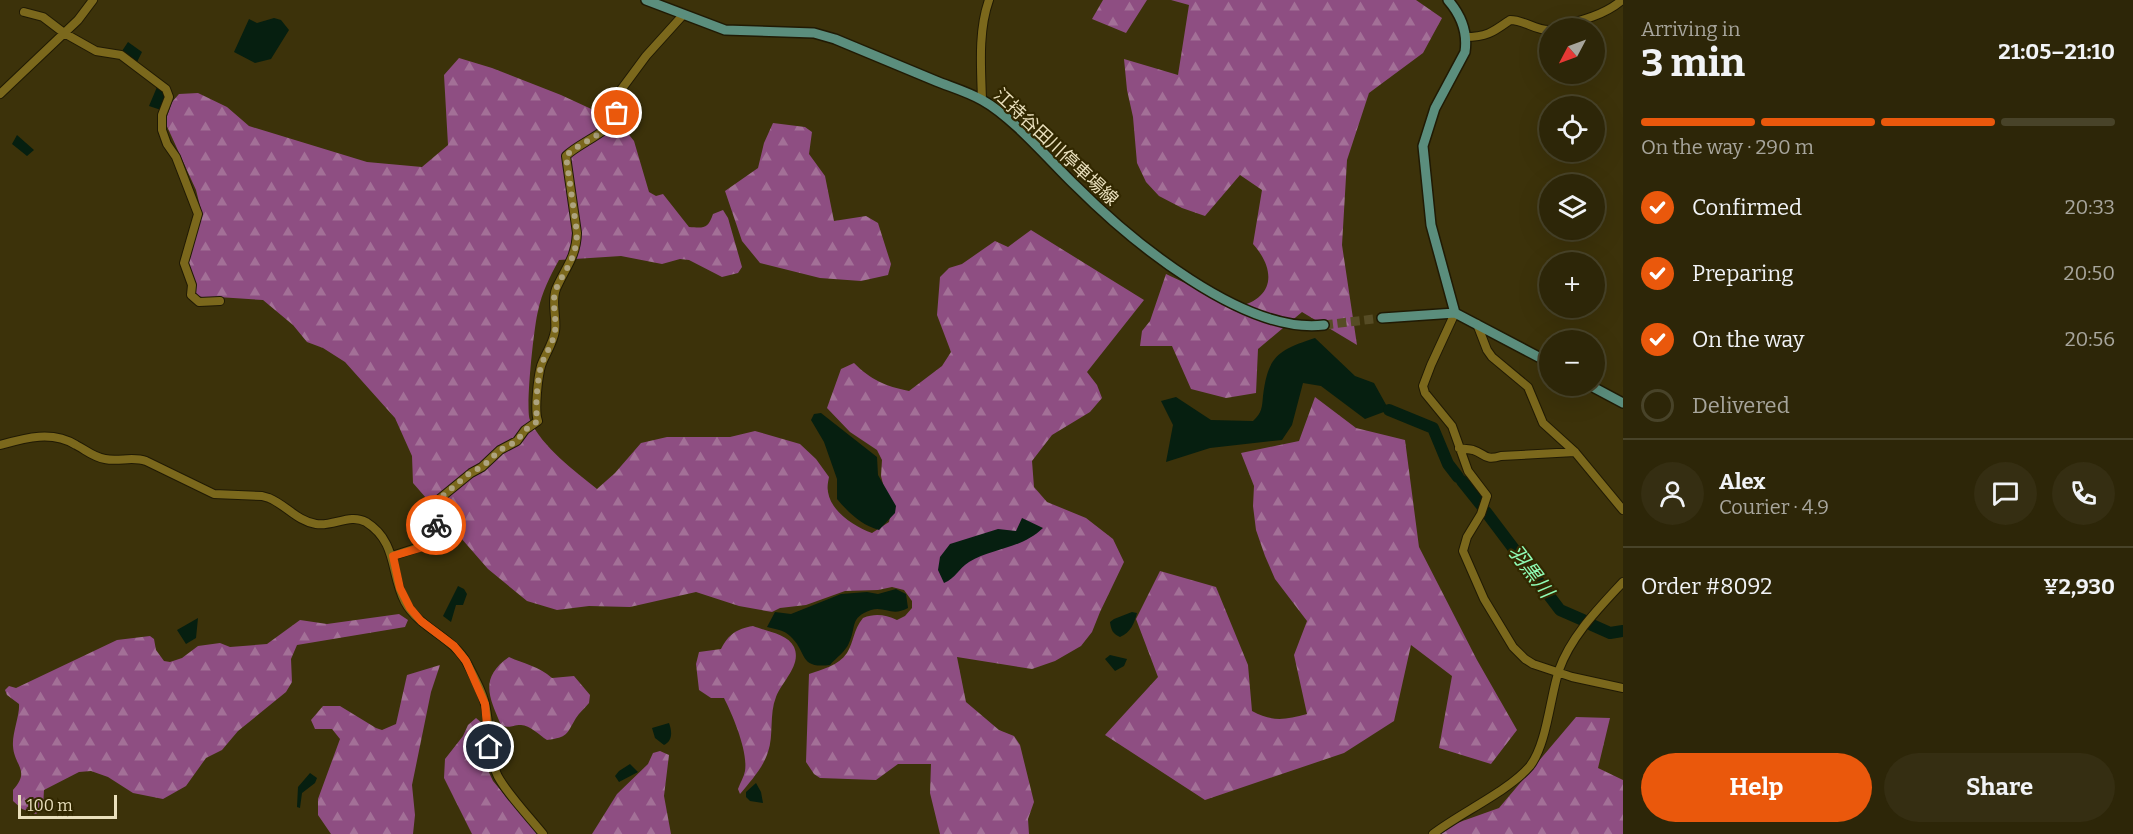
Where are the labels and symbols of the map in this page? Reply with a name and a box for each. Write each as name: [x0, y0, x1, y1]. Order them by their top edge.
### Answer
north arrow: [1539, 18, 1605, 84]
street label: 江持谷田川停車場線: [989, 84, 1123, 210]
pin: [591, 87, 642, 138]
courier: [406, 495, 466, 555]
water label: 羽黒川: [1503, 540, 1560, 604]
pin: [463, 721, 514, 772]
scale bar: [18, 792, 117, 820]

